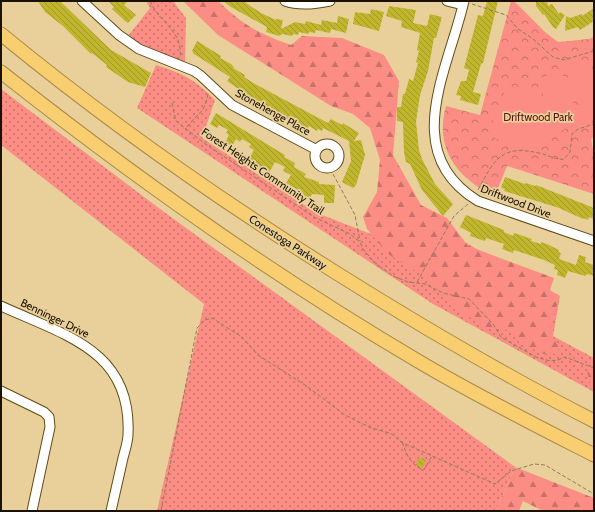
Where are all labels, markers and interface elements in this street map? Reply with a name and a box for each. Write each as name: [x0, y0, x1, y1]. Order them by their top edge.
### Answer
street label: Stonehenge Place: [233, 86, 313, 139]
park label: Driftwood Park: [503, 110, 573, 124]
street label: Forest Heights Community Trail: [199, 125, 327, 218]
street label: Driftwood Drive: [479, 181, 554, 221]
street label: Conestoga Parkway: [246, 212, 330, 273]
street label: Benninger Drive: [18, 295, 92, 341]

